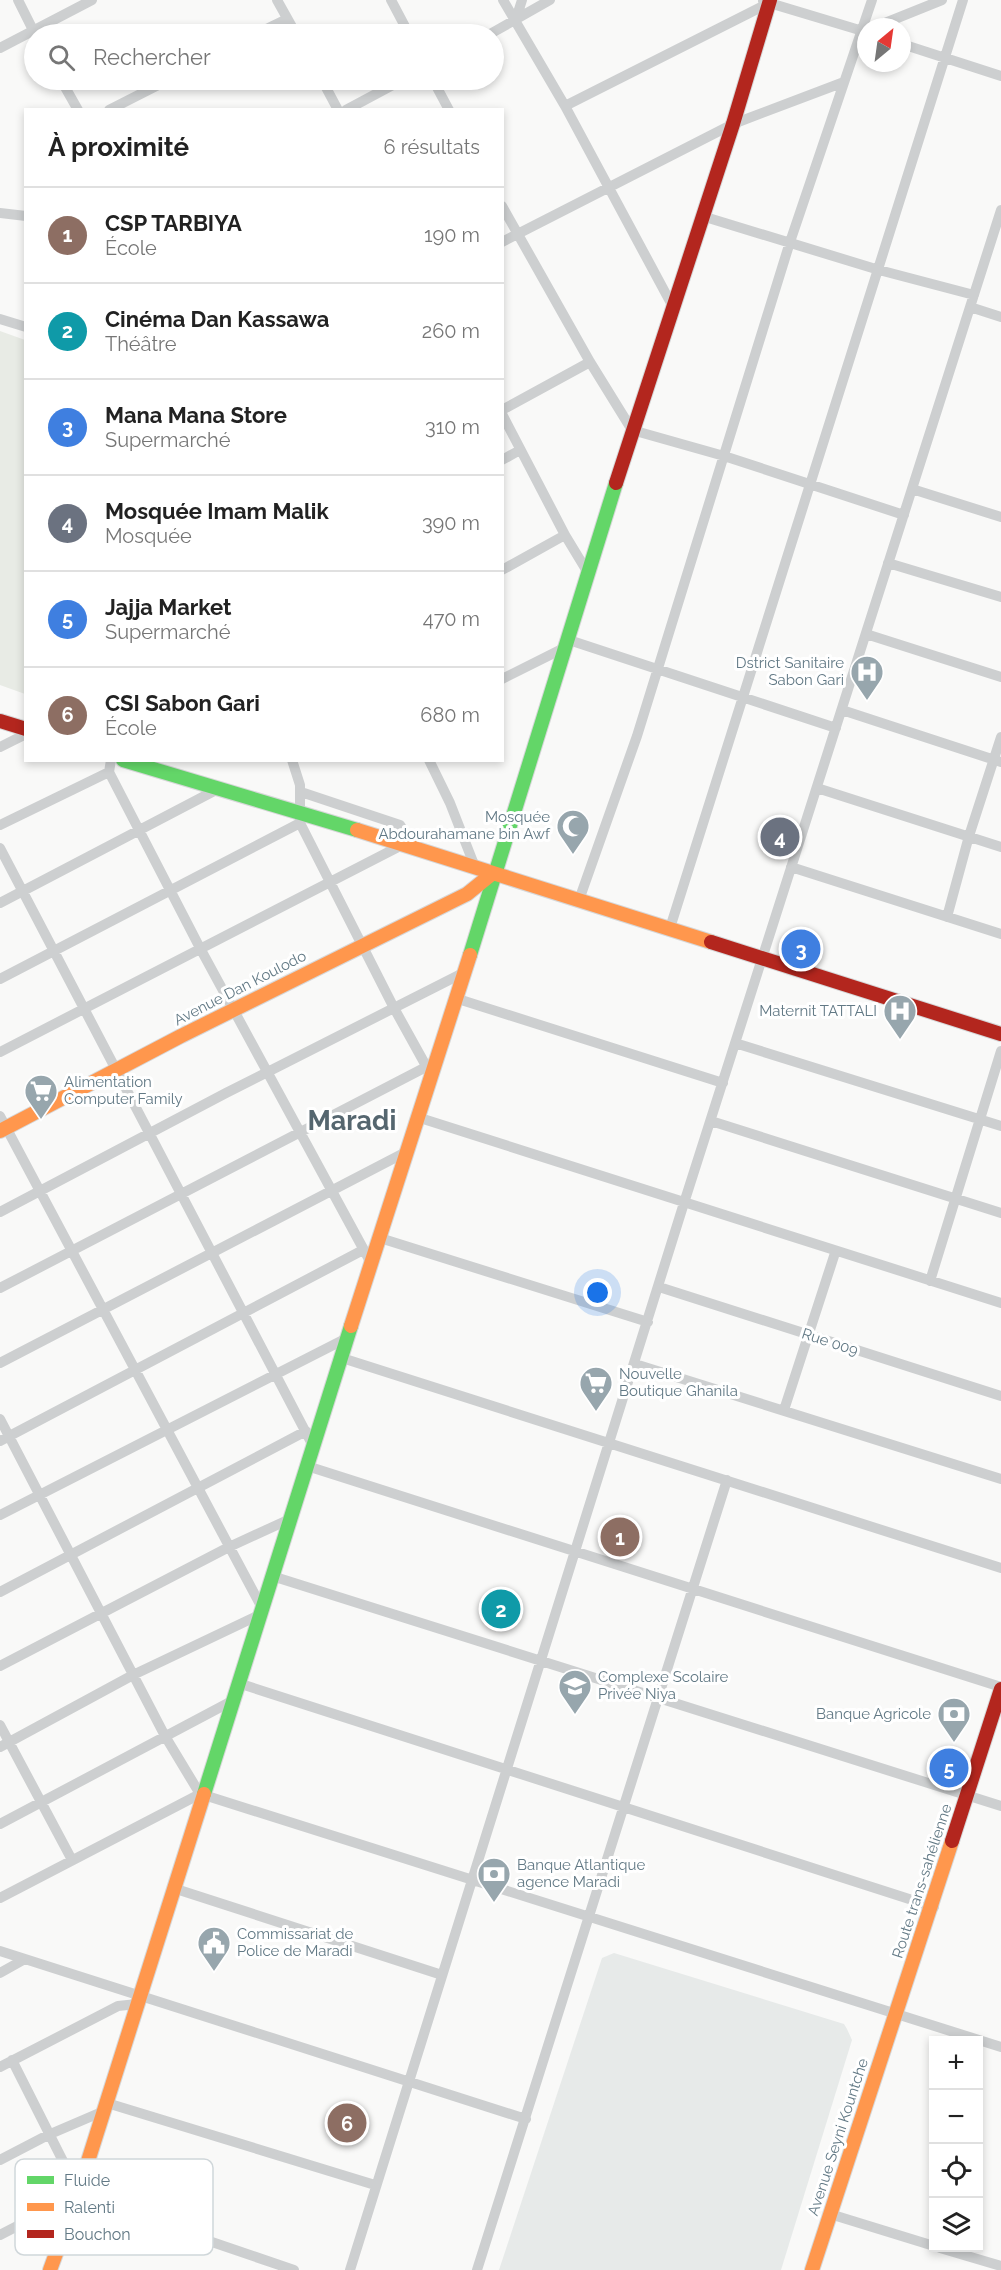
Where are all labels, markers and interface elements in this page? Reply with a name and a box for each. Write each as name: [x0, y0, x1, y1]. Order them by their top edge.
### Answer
north arrow: [857, 18, 911, 72]
search box: [24, 24, 504, 90]
icon: search: [45, 41, 78, 74]
text: Rechercher: [93, 44, 211, 70]
text: À proximité: [48, 132, 189, 162]
text: 6 résultats: [384, 135, 480, 159]
text: CSP TARBIYA: [105, 210, 242, 236]
text: 1: [63, 223, 72, 247]
text: 190 m: [424, 223, 480, 247]
text: École: [105, 236, 157, 260]
text: Cinéma Dan Kassawa: [105, 306, 329, 332]
text: 2: [62, 319, 73, 343]
text: 260 m: [422, 319, 480, 343]
text: Théâtre: [105, 332, 177, 356]
text: Mana Mana Store: [105, 402, 287, 428]
text: 3: [62, 415, 73, 439]
text: 310 m: [425, 415, 480, 439]
text: Supermarché: [105, 428, 230, 452]
text: Mosquée Imam Malik: [105, 498, 329, 524]
text: 4: [62, 511, 73, 535]
text: 390 m: [422, 511, 480, 535]
text: Mosquée: [105, 524, 192, 548]
text: Jajja Market: [105, 594, 232, 620]
text: 5: [62, 607, 73, 631]
text: 470 m: [423, 607, 480, 631]
text: Supermarché: [105, 620, 230, 644]
place label: Dstrict Sanitaire Sabon Gari: [736, 654, 844, 689]
hospital icon: Dstrict Sanitaire Sabon Gari: [849, 654, 885, 701]
text: CSI Sabon Gari: [105, 690, 260, 716]
text: 6: [61, 703, 74, 727]
text: 680 m: [420, 703, 480, 727]
text: École: [105, 716, 157, 740]
place label: Mosquée Abdourahamane bin Awf: [378, 808, 551, 843]
mosque icon: Mosquée Abdourahamane bin Awf: [555, 808, 591, 855]
pin: 4: [760, 814, 800, 860]
pin: 3: [782, 926, 820, 972]
street label: Avenue Dan Koulodo: [171, 947, 309, 1029]
hospital icon: Maternit TATTALI: [882, 993, 918, 1040]
place label: Maternit TATTALI: [759, 1002, 877, 1020]
supermarket icon: Alimentation Computer Family: [23, 1073, 59, 1120]
place label: Alimentation Computer Family: [64, 1073, 183, 1108]
district label: Maradi: [308, 1105, 396, 1136]
your location: [583, 1278, 612, 1307]
street label: Rue 009: [799, 1324, 861, 1360]
supermarket icon: Nouvelle Boutique Ghanila: [578, 1365, 614, 1412]
place label: Nouvelle Boutique Ghanila: [619, 1365, 738, 1400]
pin: 1: [600, 1514, 640, 1560]
pin: 2: [482, 1586, 520, 1632]
school or university icon: Complexe Scolaire Privée Niya: [557, 1668, 593, 1715]
place label: Complexe Scolaire Privée Niya: [598, 1668, 728, 1703]
bank icon: Banque Agricole: [936, 1696, 972, 1743]
place label: Banque Agricole: [816, 1705, 931, 1723]
pin: 5: [930, 1746, 968, 1790]
street label: Route trans-sahélienne: [889, 1801, 956, 1960]
bank icon: Banque Atlantique agence Maradi: [476, 1856, 512, 1903]
place label: Banque Atlantique agence Maradi: [517, 1856, 645, 1891]
public building icon: Commissariat de Police de Maradi: [196, 1925, 232, 1972]
place label: Commissariat de Police de Maradi: [237, 1925, 354, 1960]
map controls: [929, 2036, 983, 2252]
button: +: [929, 2036, 983, 2090]
street label: Avenue Seyni Kountche: [804, 2056, 872, 2218]
button: −: [929, 2090, 983, 2144]
pin: 6: [328, 2100, 366, 2146]
button: locate: [929, 2144, 983, 2198]
legend: [15, 2159, 213, 2255]
text: Fluide: [64, 2171, 110, 2190]
text: Ralenti: [64, 2198, 115, 2217]
button: layers: [929, 2198, 983, 2252]
text: Bouchon: [64, 2225, 131, 2244]

